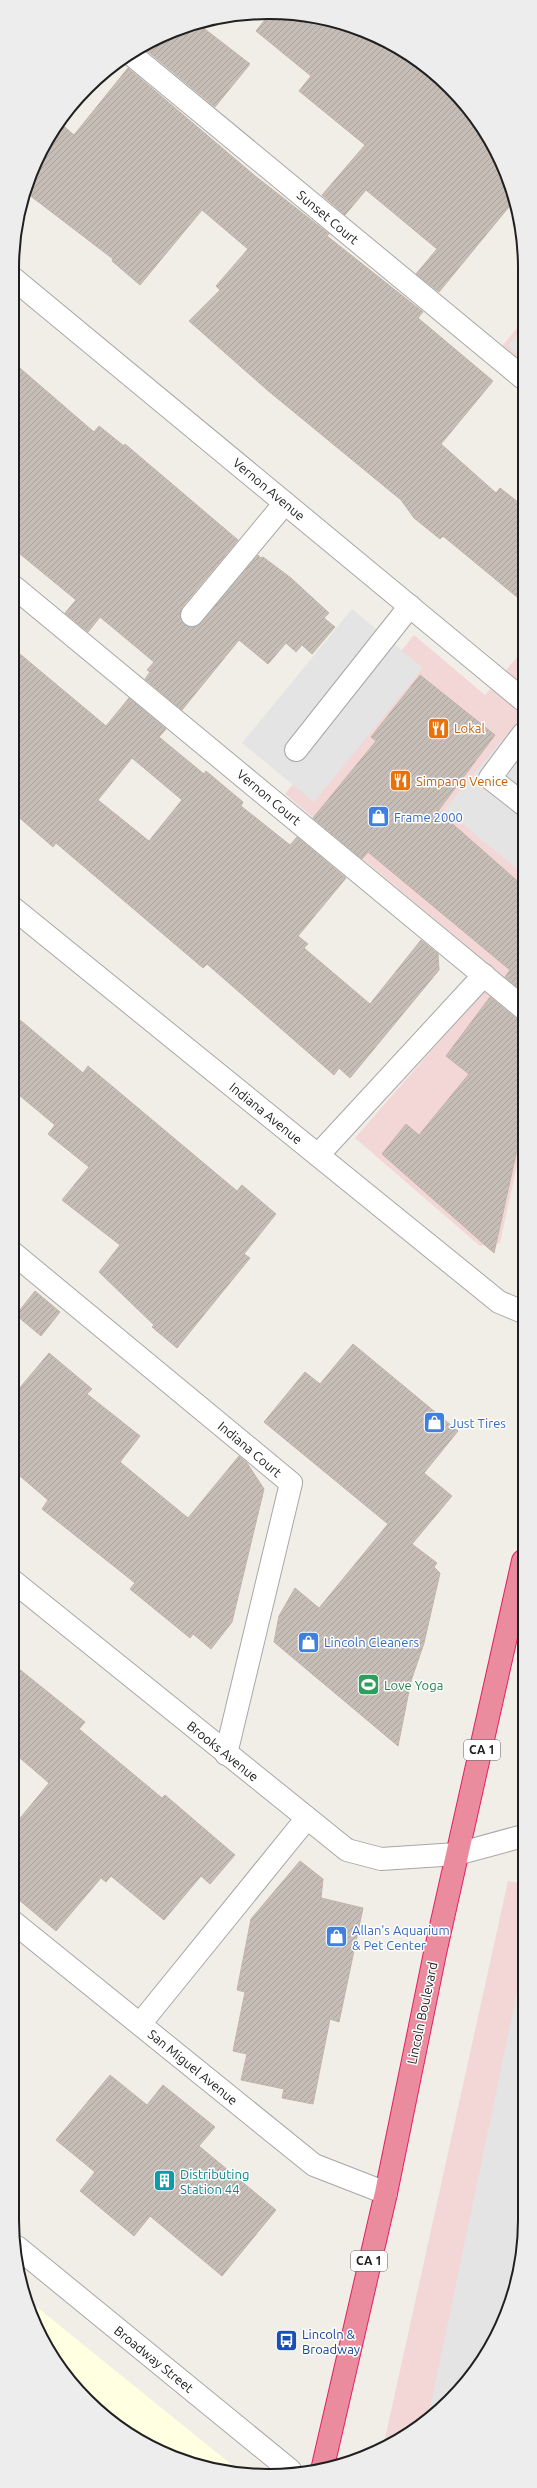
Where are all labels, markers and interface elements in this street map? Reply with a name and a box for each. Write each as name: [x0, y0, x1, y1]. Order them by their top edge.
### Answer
street label: Sunset Court: [295, 187, 361, 247]
street label: Vernon Avenue: [230, 455, 308, 523]
restaurant icon: Lokal: [426, 715, 452, 741]
place label: Lokal: [454, 721, 485, 735]
street label: Vernon Court: [234, 766, 304, 828]
restaurant icon: Simpang Venice: [388, 768, 414, 794]
place label: Simpang Venice: [416, 774, 508, 788]
shop icon: Frame 2000: [365, 804, 391, 830]
place label: Frame 2000: [394, 810, 463, 824]
street label: Indiana Avenue: [227, 1080, 305, 1146]
shop icon: Just Tires: [421, 1410, 447, 1436]
place label: Just Tires: [450, 1416, 506, 1430]
street label: Indiana Court: [216, 1418, 284, 1480]
shop icon: Lincoln Cleaners: [295, 1629, 321, 1655]
place label: Lincoln Cleaners: [324, 1635, 419, 1649]
sports icon: Love Yoga: [356, 1672, 382, 1698]
place label: Love Yoga: [384, 1678, 443, 1692]
street label: Brooks Avenue: [185, 1718, 261, 1784]
road number: CA 1: [464, 1740, 500, 1760]
place label: Allan's Aquarium & Pet Center: [352, 1923, 450, 1952]
shop icon: Allan's Aquarium & Pet Center: [324, 1924, 350, 1950]
street label: Lincoln Boulevard: [404, 1961, 440, 2065]
street label: San Miguel Avenue: [146, 2027, 240, 2107]
place label: Distributing Station 44: [180, 2167, 249, 2196]
building icon: Distributing Station 44: [152, 2168, 178, 2194]
road number: CA 1: [351, 2251, 387, 2271]
street label: Broadway Street: [112, 2323, 196, 2395]
place label: Lincoln & Broadway: [302, 2327, 360, 2356]
bus stop icon: Lincoln & Broadway: [274, 2328, 300, 2354]

